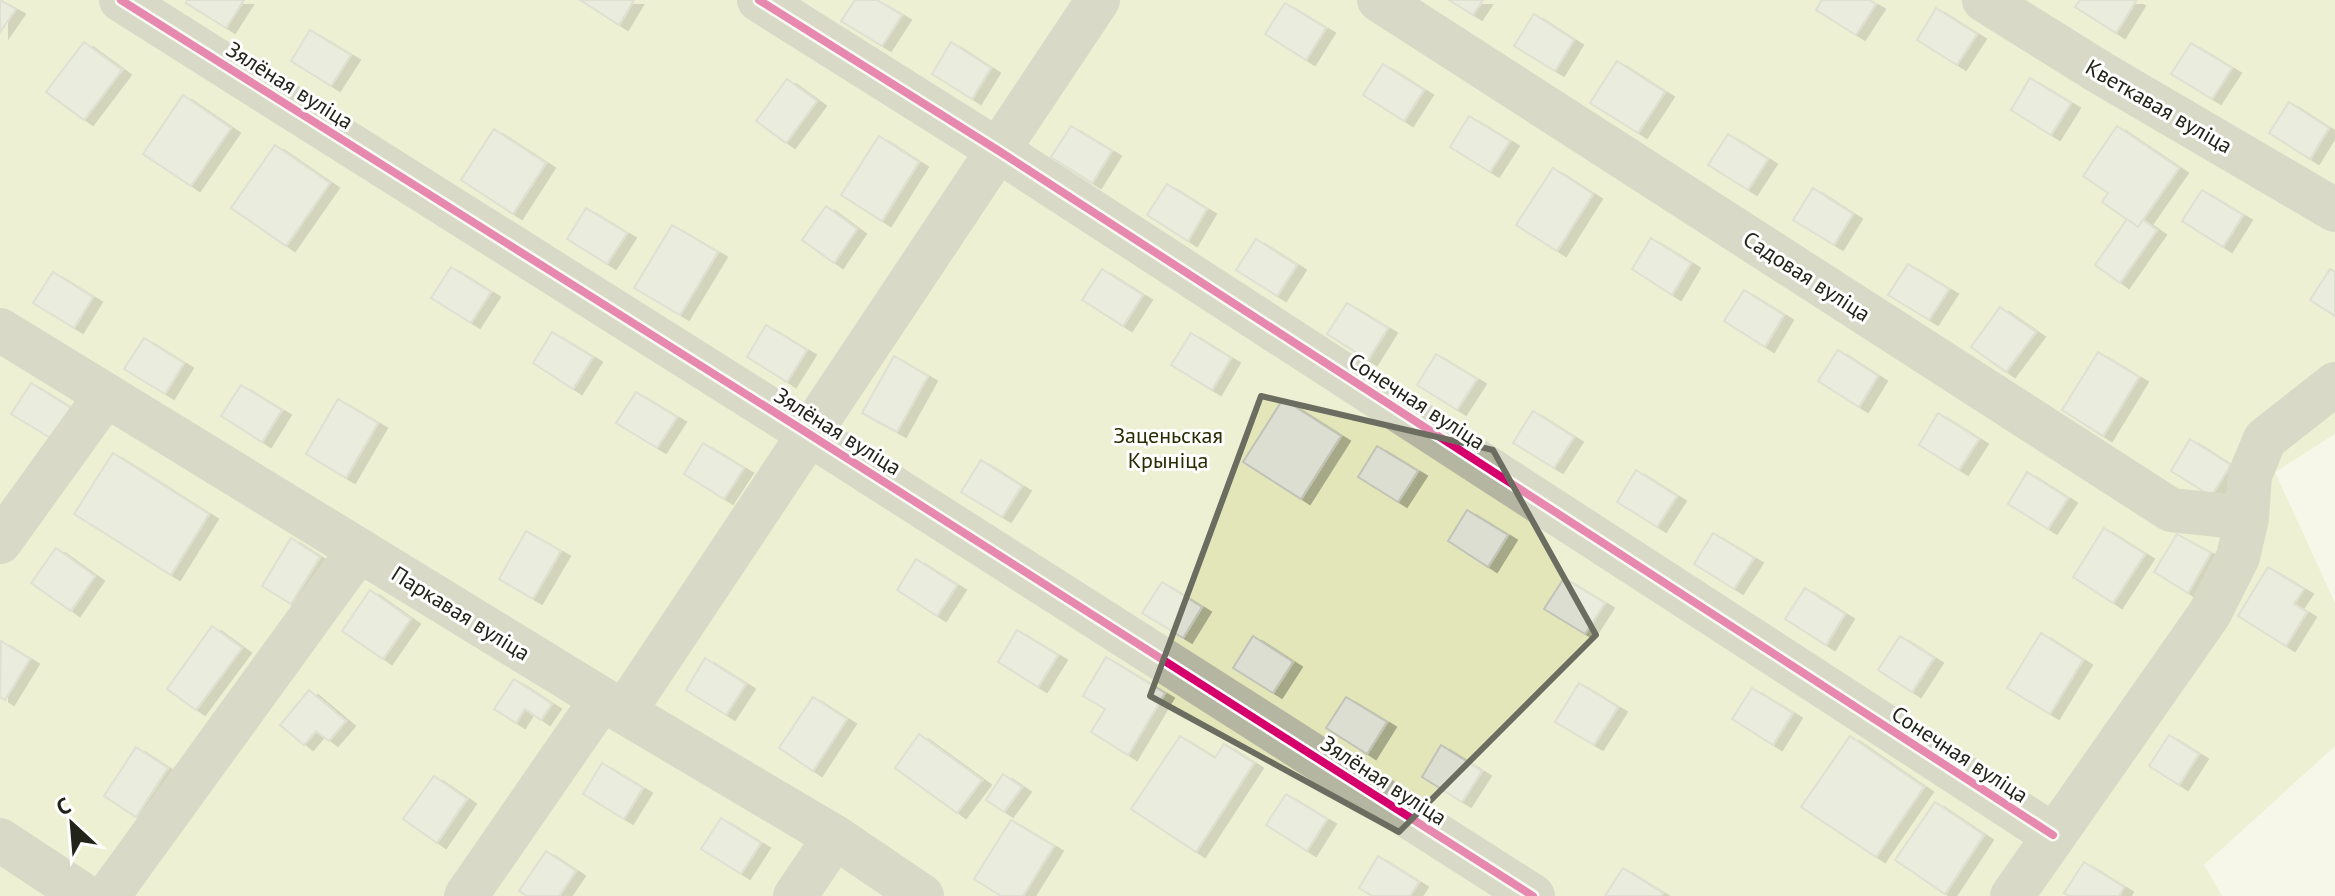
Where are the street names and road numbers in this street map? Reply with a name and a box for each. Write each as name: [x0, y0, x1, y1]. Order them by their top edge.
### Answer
street label: Зялёная вуліца: [221, 35, 359, 135]
street label: Кветкавая вуліца: [2081, 53, 2237, 159]
street label: Садовая вуліца: [1738, 224, 1876, 328]
street label: Сонечная вуліца: [1343, 346, 1491, 456]
street label: Зялёная вуліца: [769, 381, 907, 481]
street label: Паркавая вуліца: [387, 559, 535, 667]
street label: Сонечная вуліца: [1886, 699, 2034, 809]
street label: Зялёная вуліца: [1316, 729, 1452, 831]

